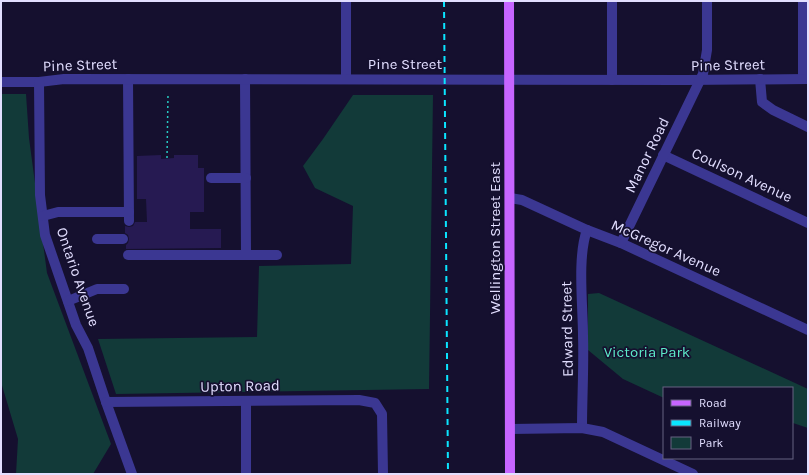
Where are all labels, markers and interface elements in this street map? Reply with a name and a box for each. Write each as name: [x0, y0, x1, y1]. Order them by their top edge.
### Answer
street label: Pine Street: [43, 55, 118, 75]
street label: Pine Street: [368, 55, 442, 73]
street label: Pine Street: [691, 55, 766, 75]
street label: Manor Road: [621, 114, 673, 196]
street label: Coulson Avenue: [689, 144, 795, 206]
street label: Wellington Street East: [486, 161, 504, 314]
street label: McGregor Avenue: [608, 216, 724, 280]
street label: Ontario Avenue: [53, 225, 103, 329]
street label: Edward Street: [557, 281, 577, 377]
park label: Victoria Park: [604, 343, 690, 361]
street label: Upton Road: [200, 376, 280, 396]
legend: [663, 387, 793, 459]
text: Road: [699, 396, 727, 410]
text: Railway: [699, 416, 741, 430]
text: Park: [699, 436, 724, 450]

